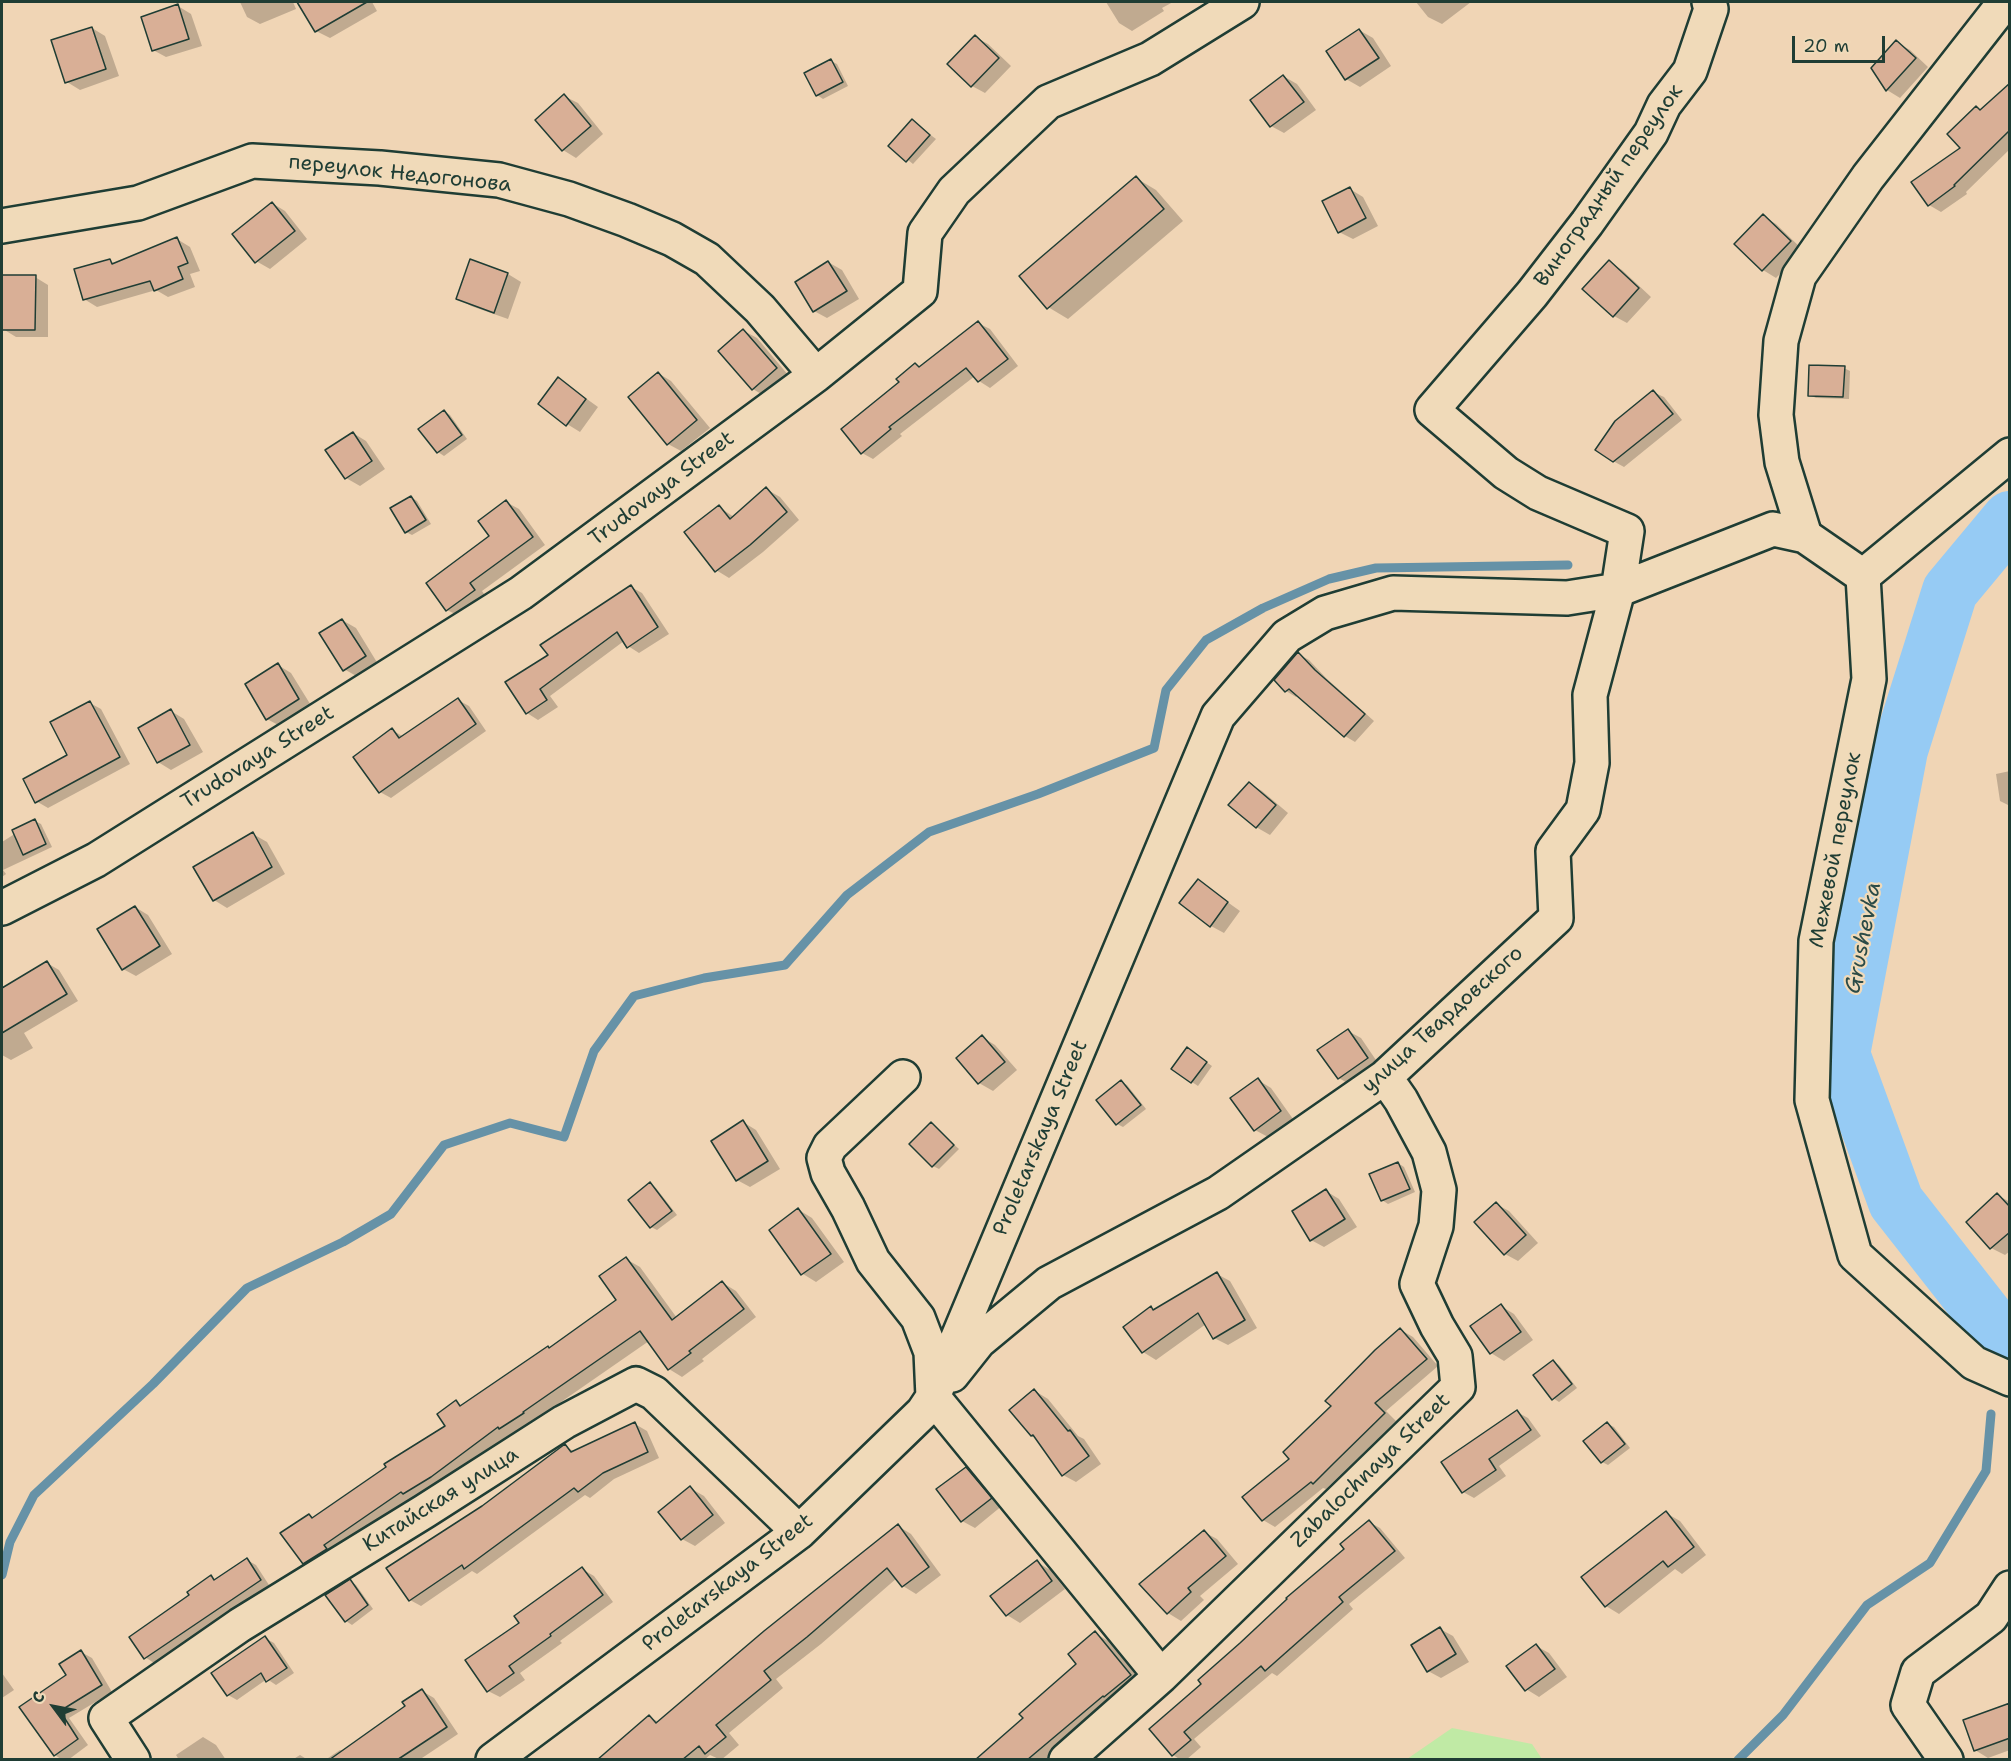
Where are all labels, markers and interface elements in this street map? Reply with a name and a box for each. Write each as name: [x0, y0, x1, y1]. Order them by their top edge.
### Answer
scale bar: [1795, 24, 1888, 62]
text: 20 m: [1803, 34, 1849, 58]
street label: Виноградный переулок: [1529, 80, 1689, 292]
street label: переулок Недогонова: [287, 150, 513, 198]
street label: Trudovaya Street: [584, 426, 740, 552]
street label: Trudovaya Street: [177, 701, 339, 815]
street label: Межевой переулок: [1805, 750, 1867, 950]
water label: Grushevka: [1840, 880, 1888, 996]
street label: улица Твардовского: [1357, 941, 1529, 1099]
street label: Proletarskaya Street: [988, 1037, 1094, 1239]
street label: Zabalochnaya Street: [1286, 1388, 1456, 1554]
street label: Китайская улица: [359, 1442, 523, 1558]
street label: Proletarskaya Street: [638, 1509, 818, 1657]
north arrow: [24, 1677, 84, 1737]
text: С: [27, 1687, 50, 1707]

